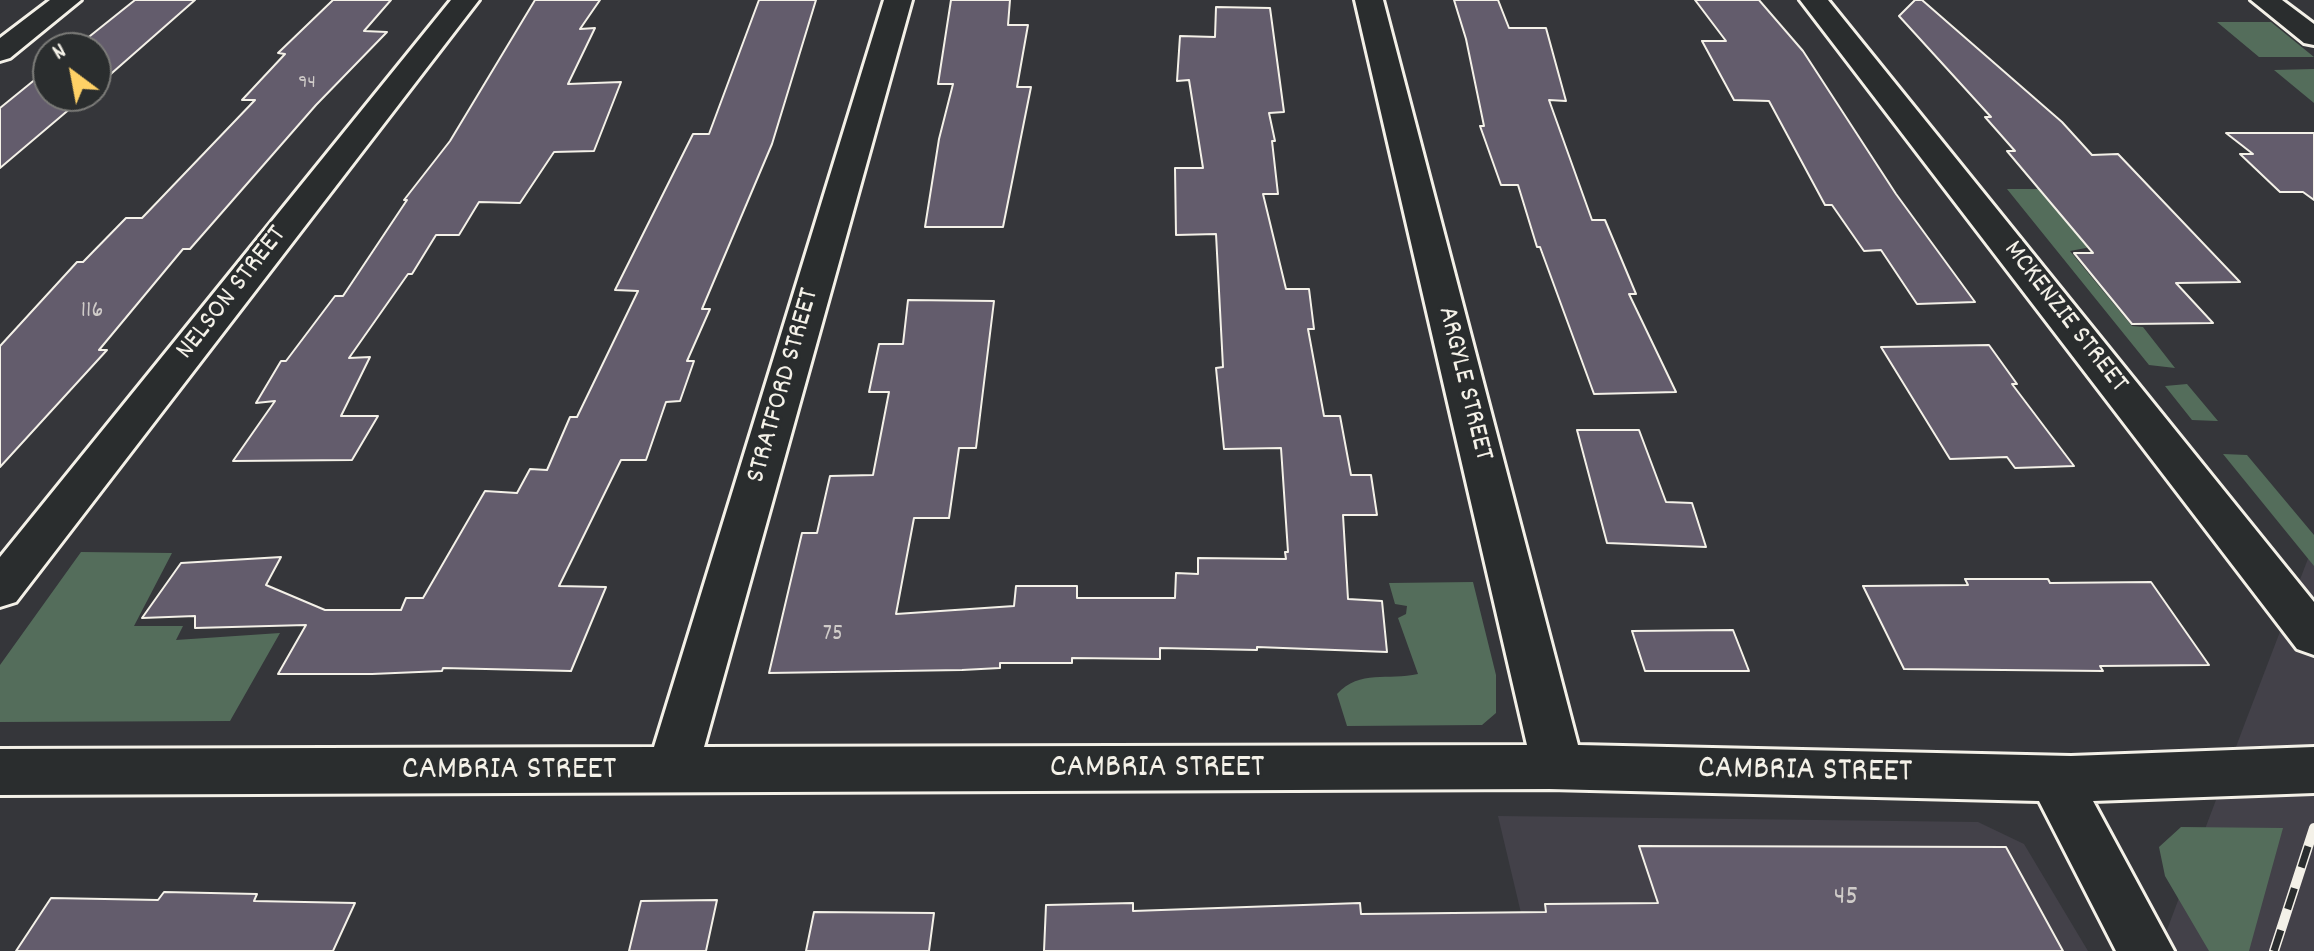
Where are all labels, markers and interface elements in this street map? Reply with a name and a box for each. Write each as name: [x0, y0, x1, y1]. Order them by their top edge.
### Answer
north arrow: [32, 32, 112, 112]
text: N: [47, 37, 73, 69]
house number: 94: [298, 72, 316, 96]
street label: NELSON STREET: [170, 220, 296, 368]
street label: MCKENZIE STREET: [1994, 235, 2134, 401]
street label: STRATFORD STREET: [741, 285, 829, 487]
house number: 116: [81, 299, 103, 327]
street label: ARGYLE STREET: [1428, 303, 1498, 465]
house number: 75: [823, 622, 843, 650]
street label: CAMBRIA STREET: [1050, 750, 1264, 790]
street label: CAMBRIA STREET: [1697, 751, 1913, 795]
street label: CAMBRIA STREET: [402, 752, 616, 792]
house number: 45: [1834, 882, 1858, 916]

